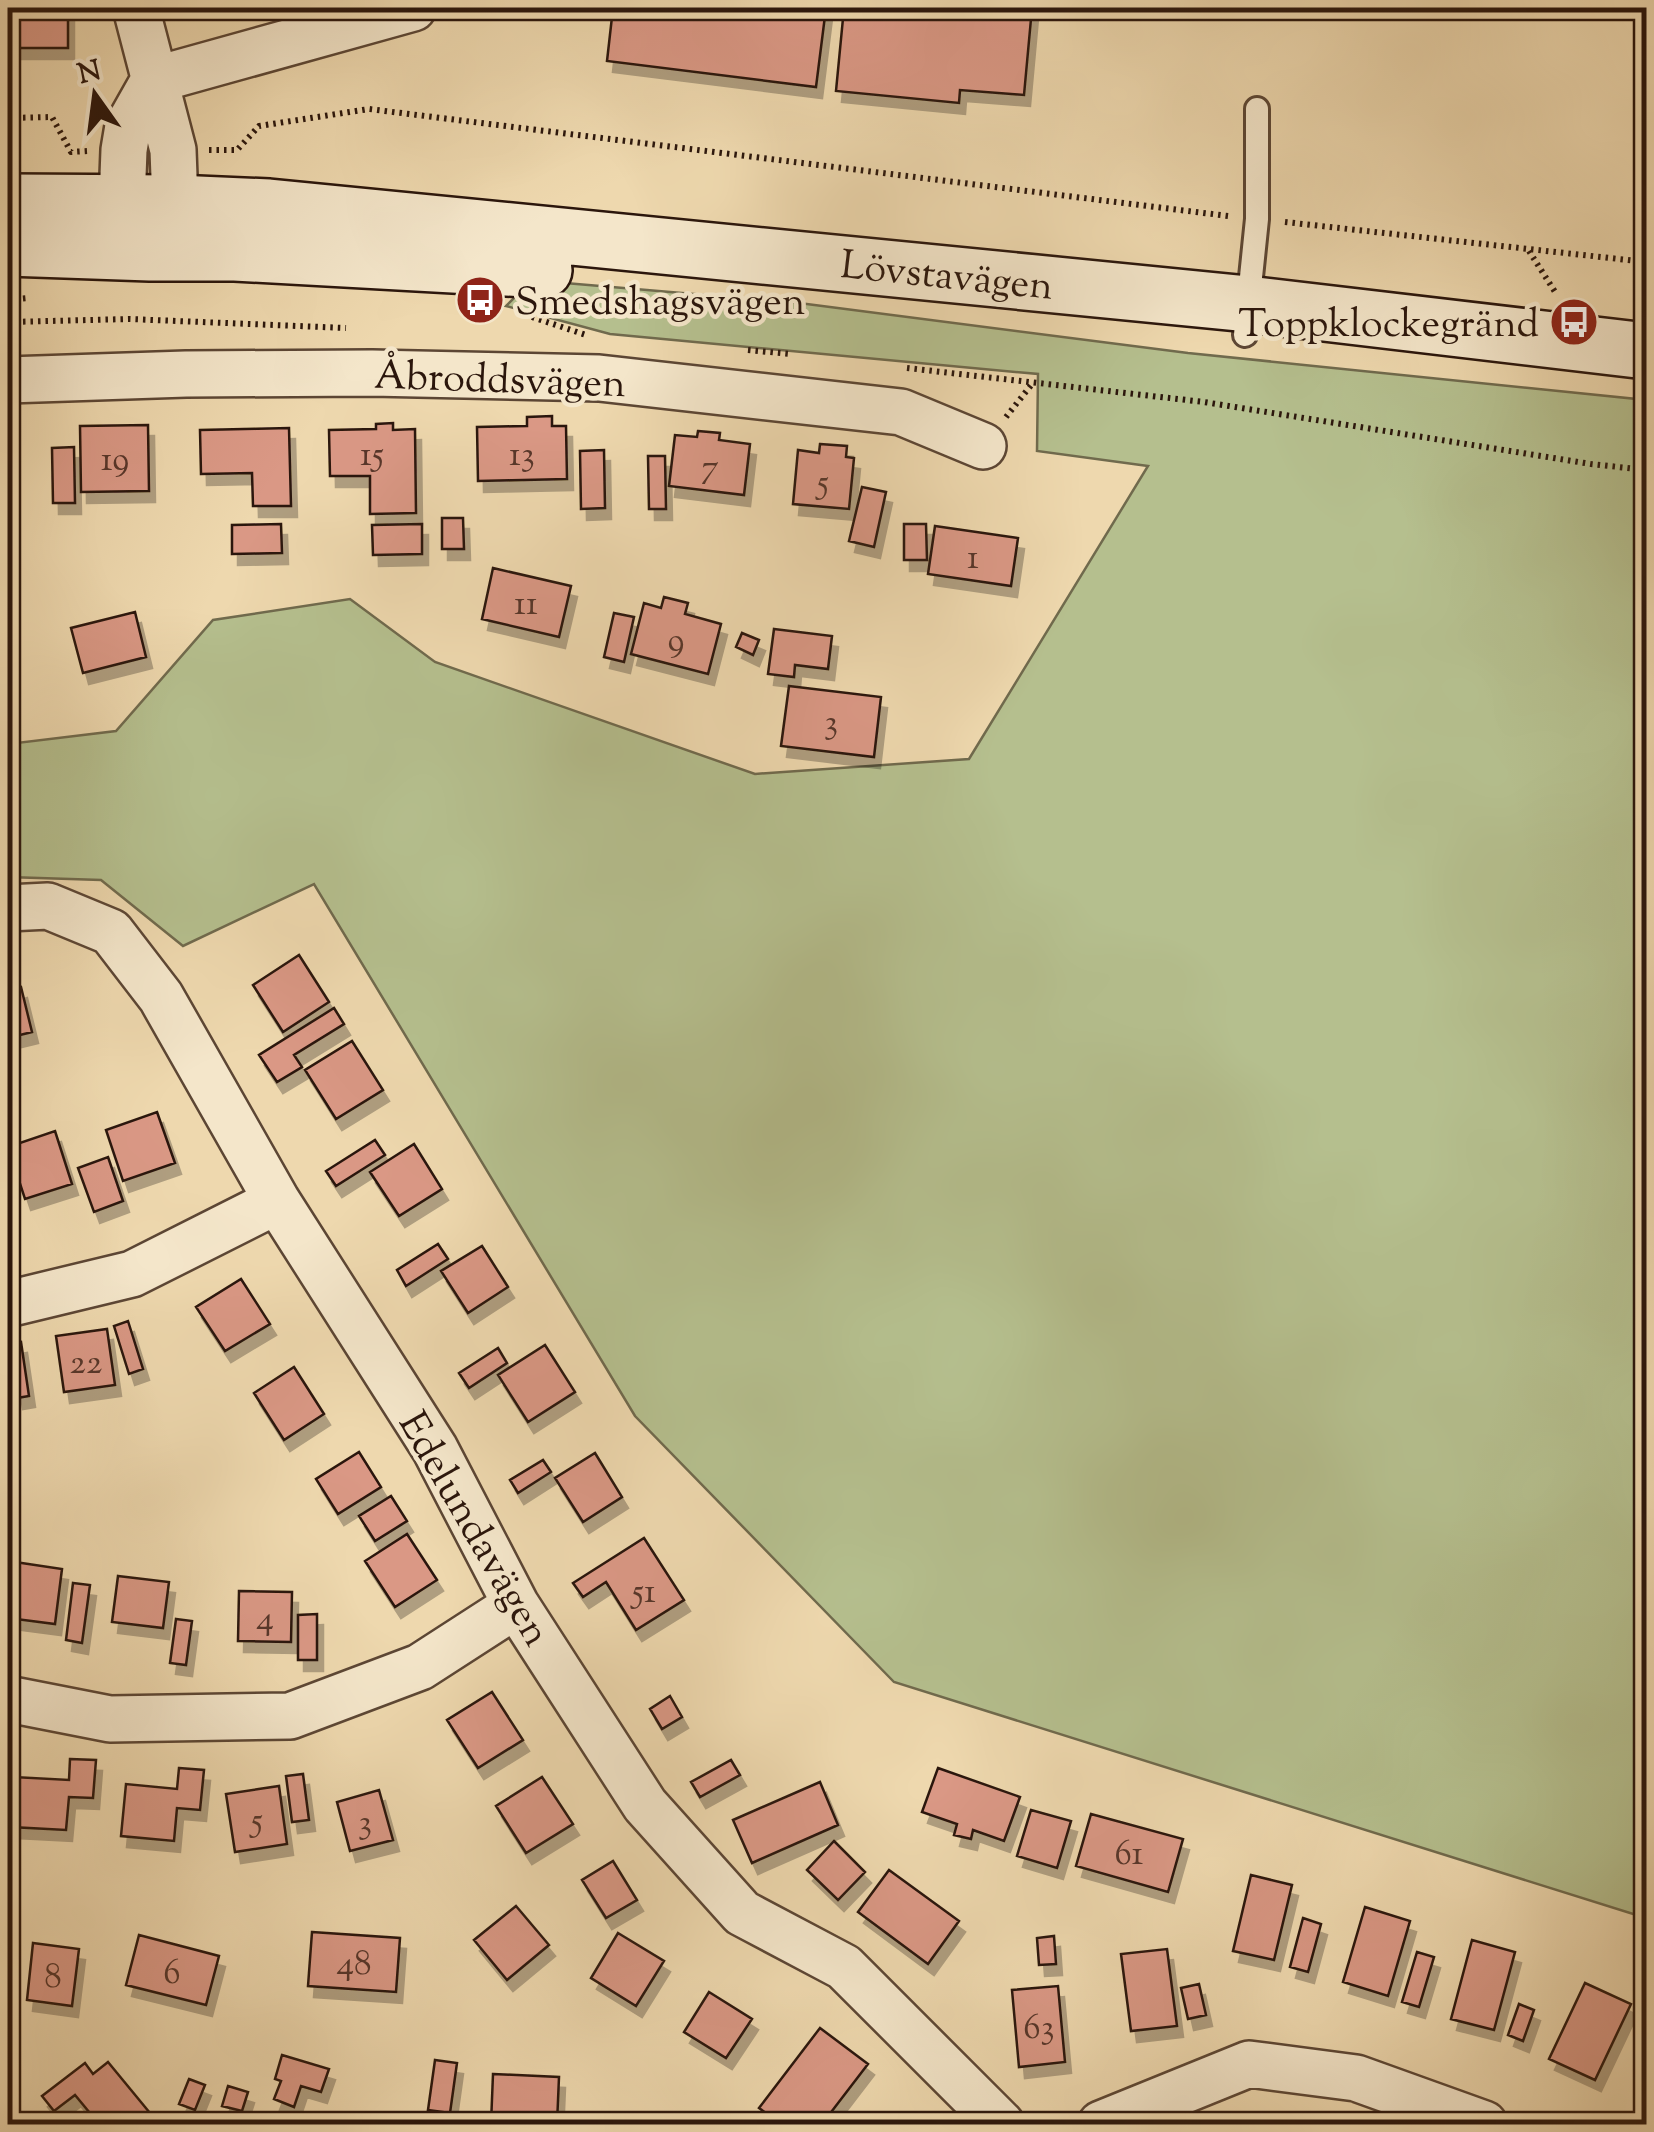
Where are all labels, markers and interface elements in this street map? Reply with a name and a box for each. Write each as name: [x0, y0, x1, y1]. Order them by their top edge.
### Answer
north arrow: [45, 45, 145, 145]
text: N: [74, 52, 105, 96]
street label: Lövstavägen: [837, 239, 1056, 318]
bus stop icon: Smedshagsvägen: [454, 274, 506, 326]
place label: Smedshagsvägen: [515, 276, 805, 333]
bus stop icon: Toppklockegränd: [1548, 296, 1600, 348]
place label: Toppklockegränd: [1238, 298, 1539, 355]
street label: Åbroddsvägen: [373, 350, 627, 415]
house number: 15: [360, 431, 384, 482]
house number: 13: [509, 431, 535, 482]
house number: 19: [101, 436, 129, 487]
house number: 7: [701, 443, 719, 494]
house number: 5: [815, 459, 829, 510]
house number: 1: [967, 534, 979, 585]
house number: 11: [514, 580, 538, 631]
house number: 9: [667, 617, 685, 668]
house number: 3: [824, 699, 838, 750]
house number: 22: [70, 1339, 102, 1390]
street label: Edelundavägen: [382, 1402, 562, 1658]
house number: 51: [630, 1568, 656, 1619]
house number: 4: [256, 1595, 274, 1646]
house number: 5: [249, 1797, 263, 1848]
house number: 3: [358, 1799, 372, 1850]
house number: 61: [1115, 1830, 1144, 1881]
house number: 48: [336, 1940, 372, 1991]
house number: 6: [163, 1949, 181, 2000]
house number: 8: [44, 1953, 62, 2004]
house number: 63: [1023, 2004, 1055, 2055]

